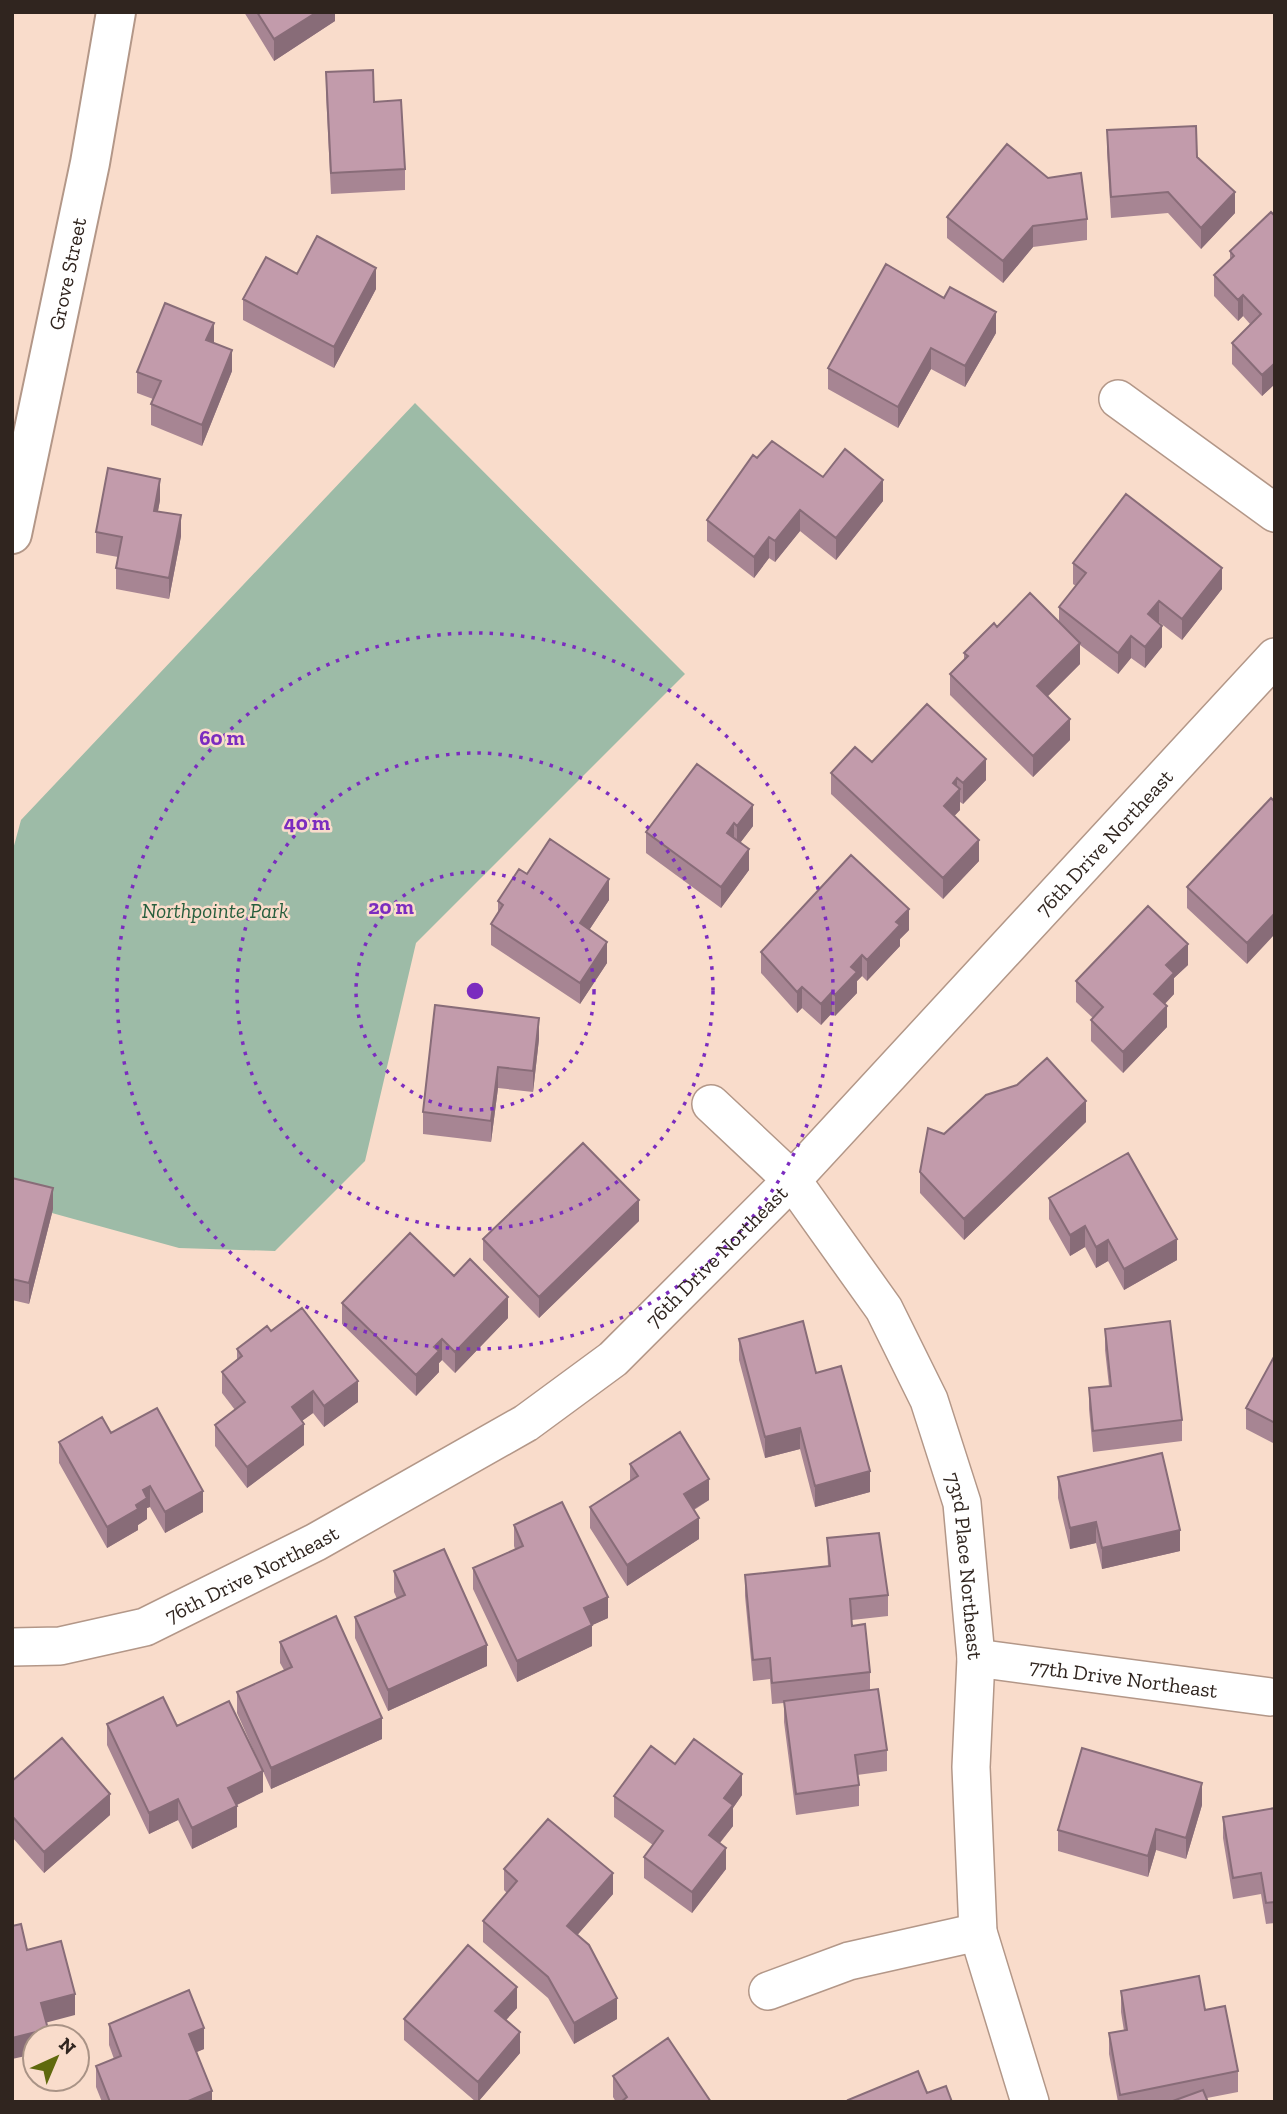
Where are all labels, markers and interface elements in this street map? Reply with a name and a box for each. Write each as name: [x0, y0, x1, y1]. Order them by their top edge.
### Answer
street label: Grove Street: [43, 215, 91, 332]
text: 60 m: [199, 725, 245, 750]
street label: 76th Drive Northeast: [1030, 764, 1178, 921]
text: 40 m: [284, 810, 331, 835]
text: 20 m: [368, 894, 414, 919]
park label: Northpointe Park: [142, 898, 288, 923]
centre of rings: [463, 979, 487, 1003]
street label: 76th Drive Northeast: [640, 1180, 792, 1332]
street label: 73rd Place Northeast: [940, 1469, 989, 1661]
street label: 76th Drive Northeast: [161, 1520, 343, 1628]
street label: 77th Drive Northeast: [1028, 1653, 1219, 1702]
north arrow: [21, 2023, 91, 2093]
text: N: [54, 2033, 81, 2059]

